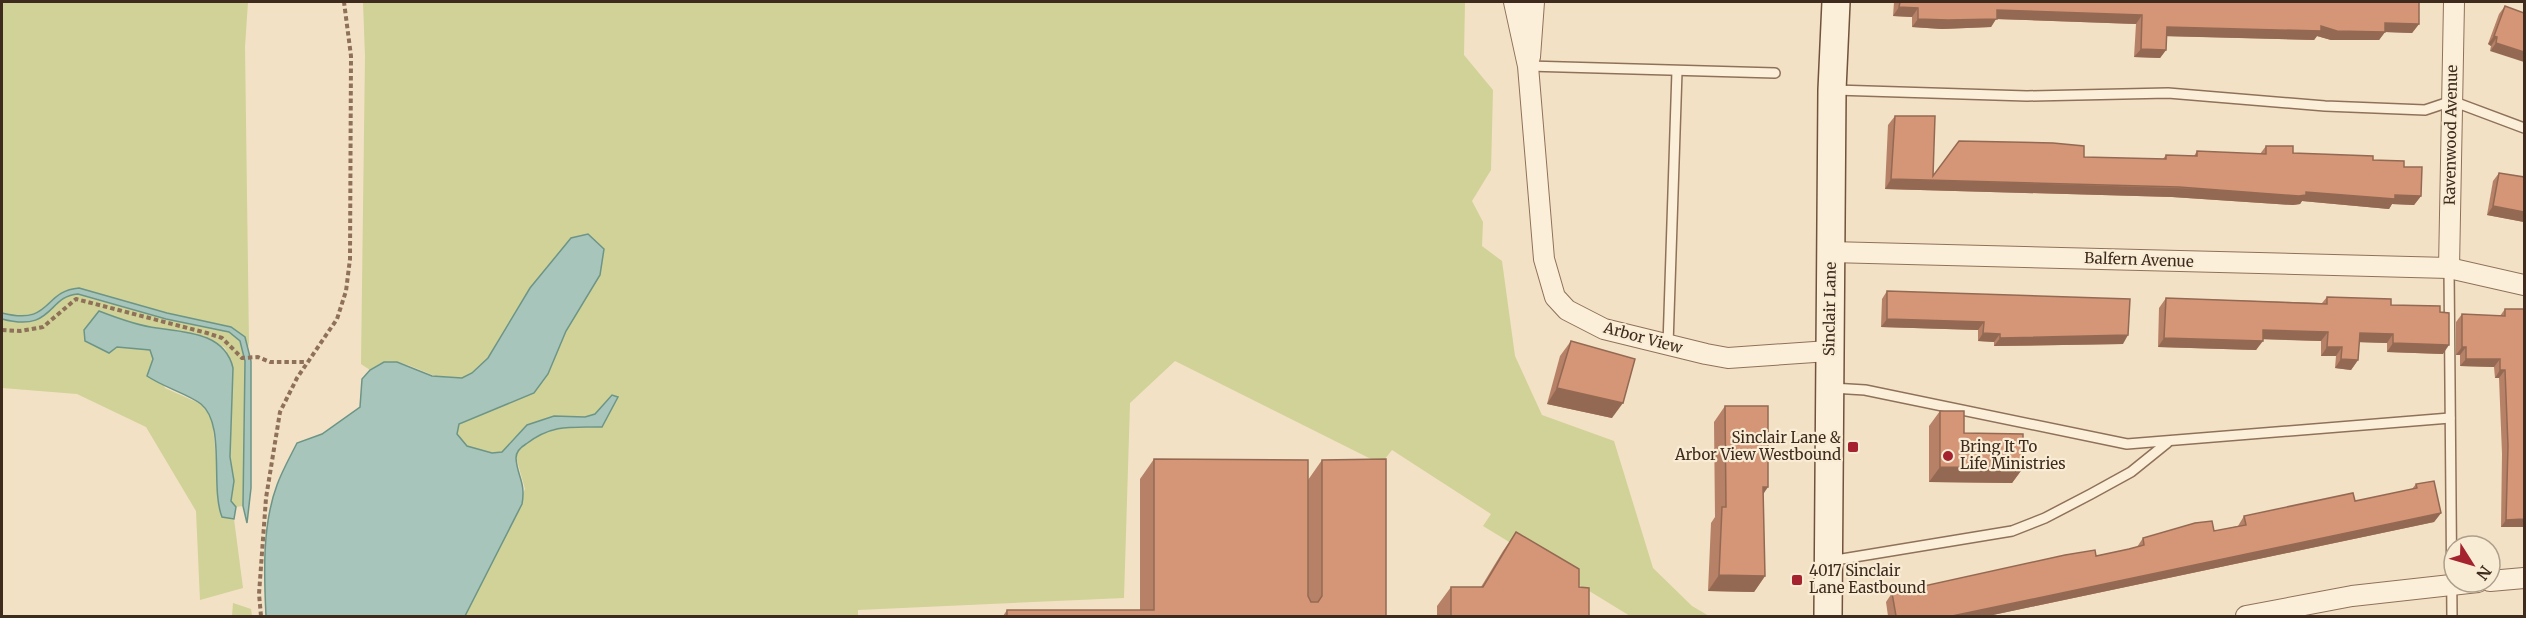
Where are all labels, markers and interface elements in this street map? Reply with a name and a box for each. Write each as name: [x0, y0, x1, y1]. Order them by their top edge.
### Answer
street label: Ravenwood Avenue: [2440, 64, 2461, 205]
street label: Balfern Avenue: [2084, 248, 2194, 271]
street label: Sinclair Lane: [1819, 261, 1840, 356]
street label: Arbor View: [1601, 318, 1685, 357]
place label: Sinclair Lane & Arbor View Westbound: [1674, 428, 1842, 464]
place label: Bring It To Life Ministries: [1960, 437, 2066, 473]
marker: Sinclair Lane & Arbor View Westbound: [1846, 440, 1860, 454]
marker: Bring It To Life Ministries: [1941, 449, 1955, 463]
north arrow: [2442, 534, 2502, 594]
place label: 4017 Sinclair Lane Eastbound: [1809, 561, 1926, 597]
text: N: [2472, 562, 2496, 584]
marker: 4017 Sinclair Lane Eastbound: [1790, 573, 1804, 587]

